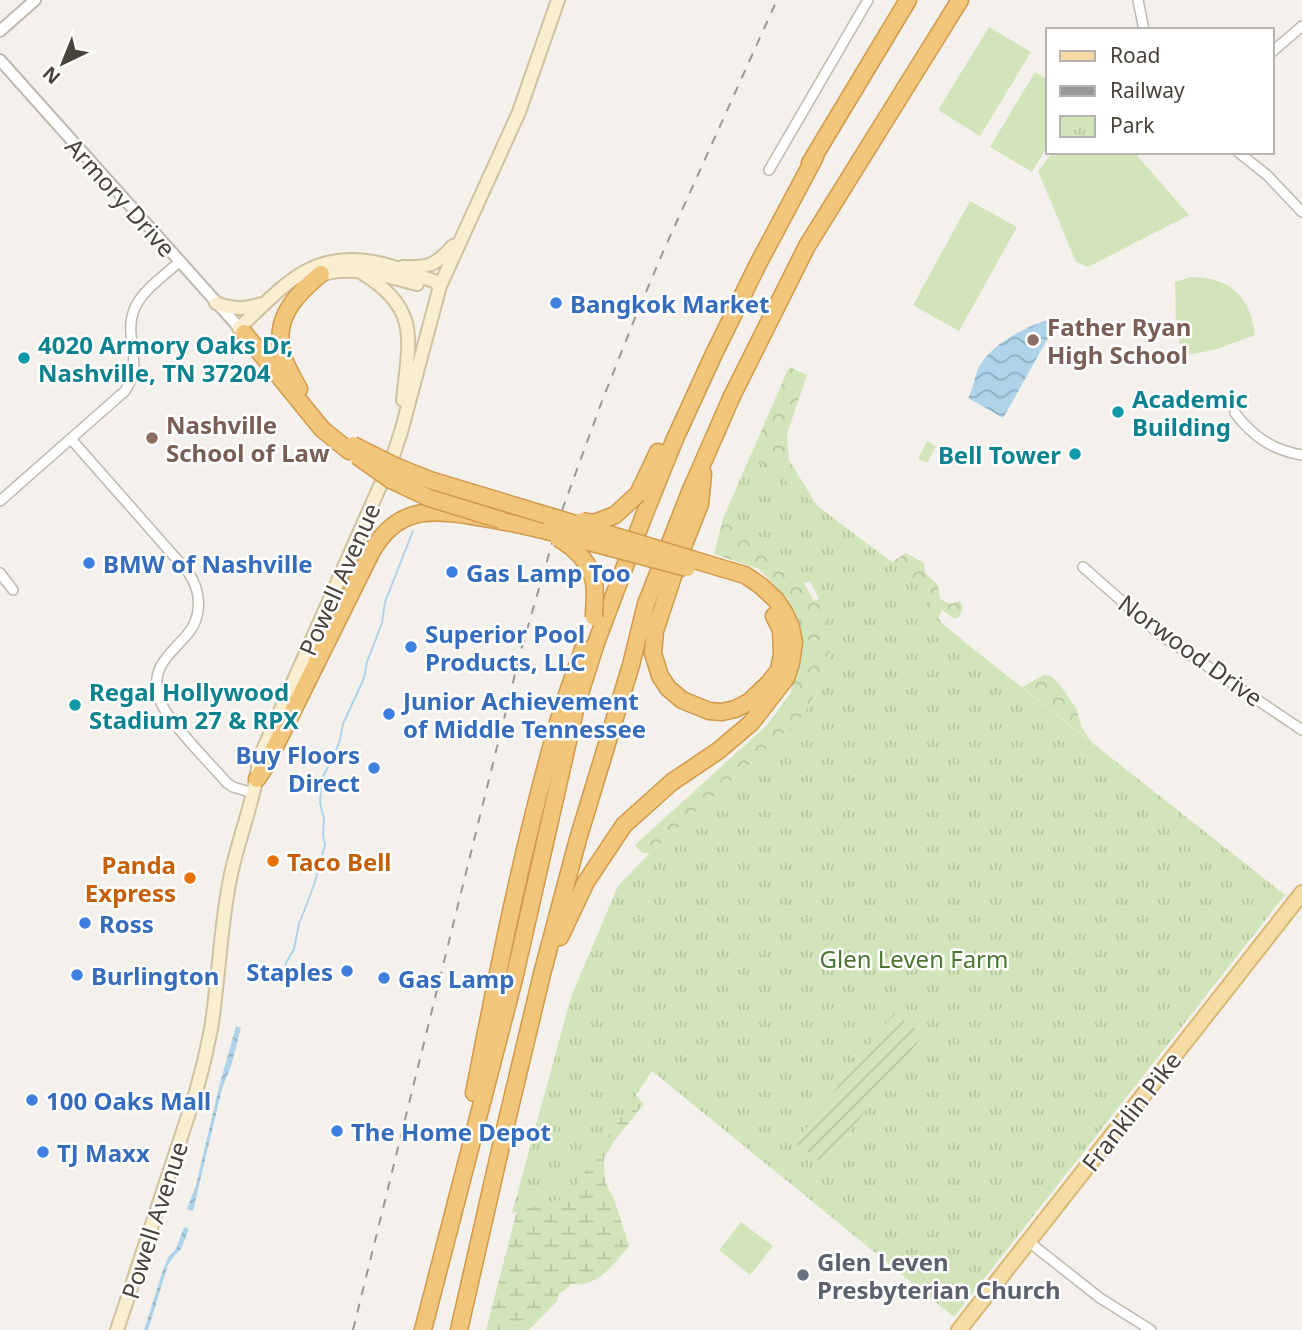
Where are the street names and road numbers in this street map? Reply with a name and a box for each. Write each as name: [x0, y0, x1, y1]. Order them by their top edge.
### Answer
street label: Armory Drive: [59, 130, 183, 264]
street label: Powell Avenue: [291, 497, 387, 661]
street label: Norwood Drive: [1112, 586, 1270, 714]
street label: Franklin Pike: [1074, 1044, 1188, 1178]
street label: Powell Avenue: [113, 1137, 195, 1303]

